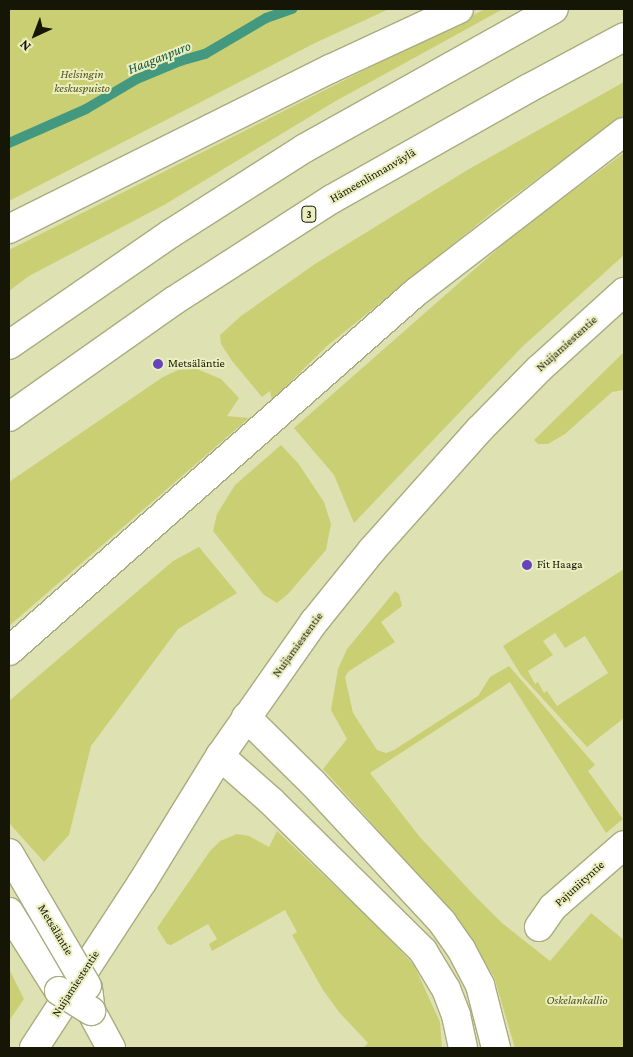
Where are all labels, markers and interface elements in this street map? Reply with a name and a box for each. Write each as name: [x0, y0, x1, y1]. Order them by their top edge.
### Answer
north arrow: [10, 10, 60, 60]
text: N: [16, 37, 34, 55]
water label: Haaganpuro: [125, 37, 193, 77]
park label: Helsingin keskuspuisto: [54, 68, 110, 96]
street label: Hämeenlinnanväylä: [328, 146, 418, 206]
road number: 3: [300, 205, 318, 222]
street label: Nuijamiestentie: [534, 313, 600, 375]
place label: Metsäläntie: [168, 357, 225, 371]
marker: Metsäläntie: [152, 358, 164, 370]
place label: Fit Haaga: [537, 558, 582, 572]
marker: Fit Haaga: [521, 559, 533, 571]
street label: Nuijamiestentie: [270, 610, 326, 680]
street label: Pajuniityntie: [552, 858, 608, 910]
street label: Metsäläntie: [34, 902, 76, 958]
street label: Nuijamiestentie: [49, 948, 103, 1020]
park label: Oskelankallio: [546, 994, 608, 1008]

